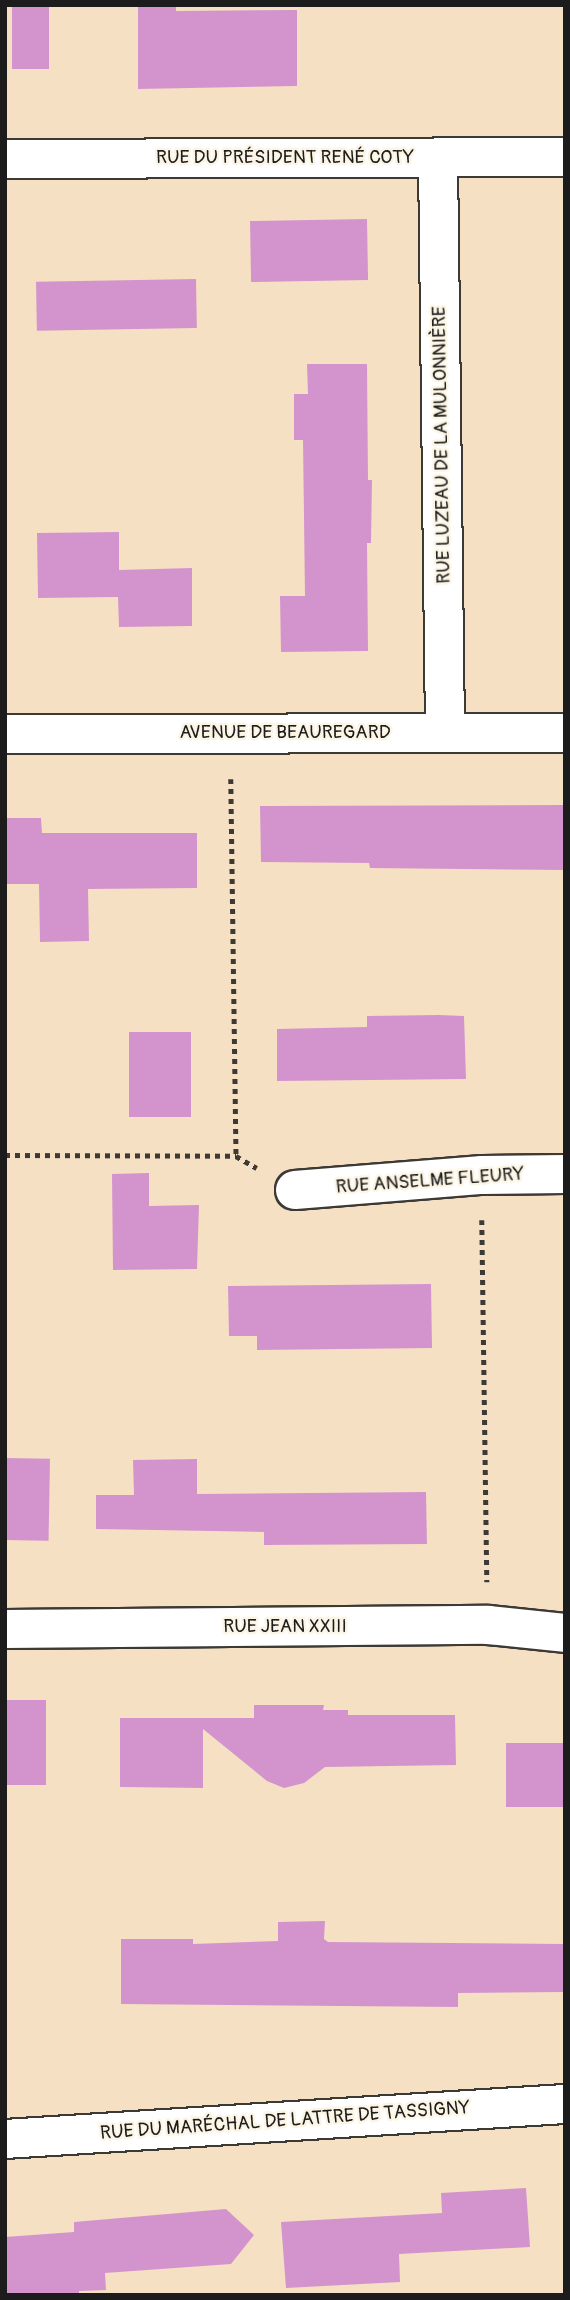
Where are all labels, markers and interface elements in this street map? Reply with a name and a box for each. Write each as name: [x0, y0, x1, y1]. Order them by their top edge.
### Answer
street label: RUE DU PRÉSIDENT RENÉ COTY: [156, 147, 414, 169]
street label: RUE LUZEAU DE LA MULONNIÈRE: [428, 306, 456, 584]
street label: AVENUE DE BEAUREGARD: [179, 722, 391, 744]
street label: RUE ANSELME FLEURY: [335, 1163, 525, 1199]
street label: RUE JEAN XXIII: [223, 1616, 347, 1638]
street label: RUE DU MARÉCHAL DE LATTRE DE TASSIGNY: [99, 2097, 471, 2145]

